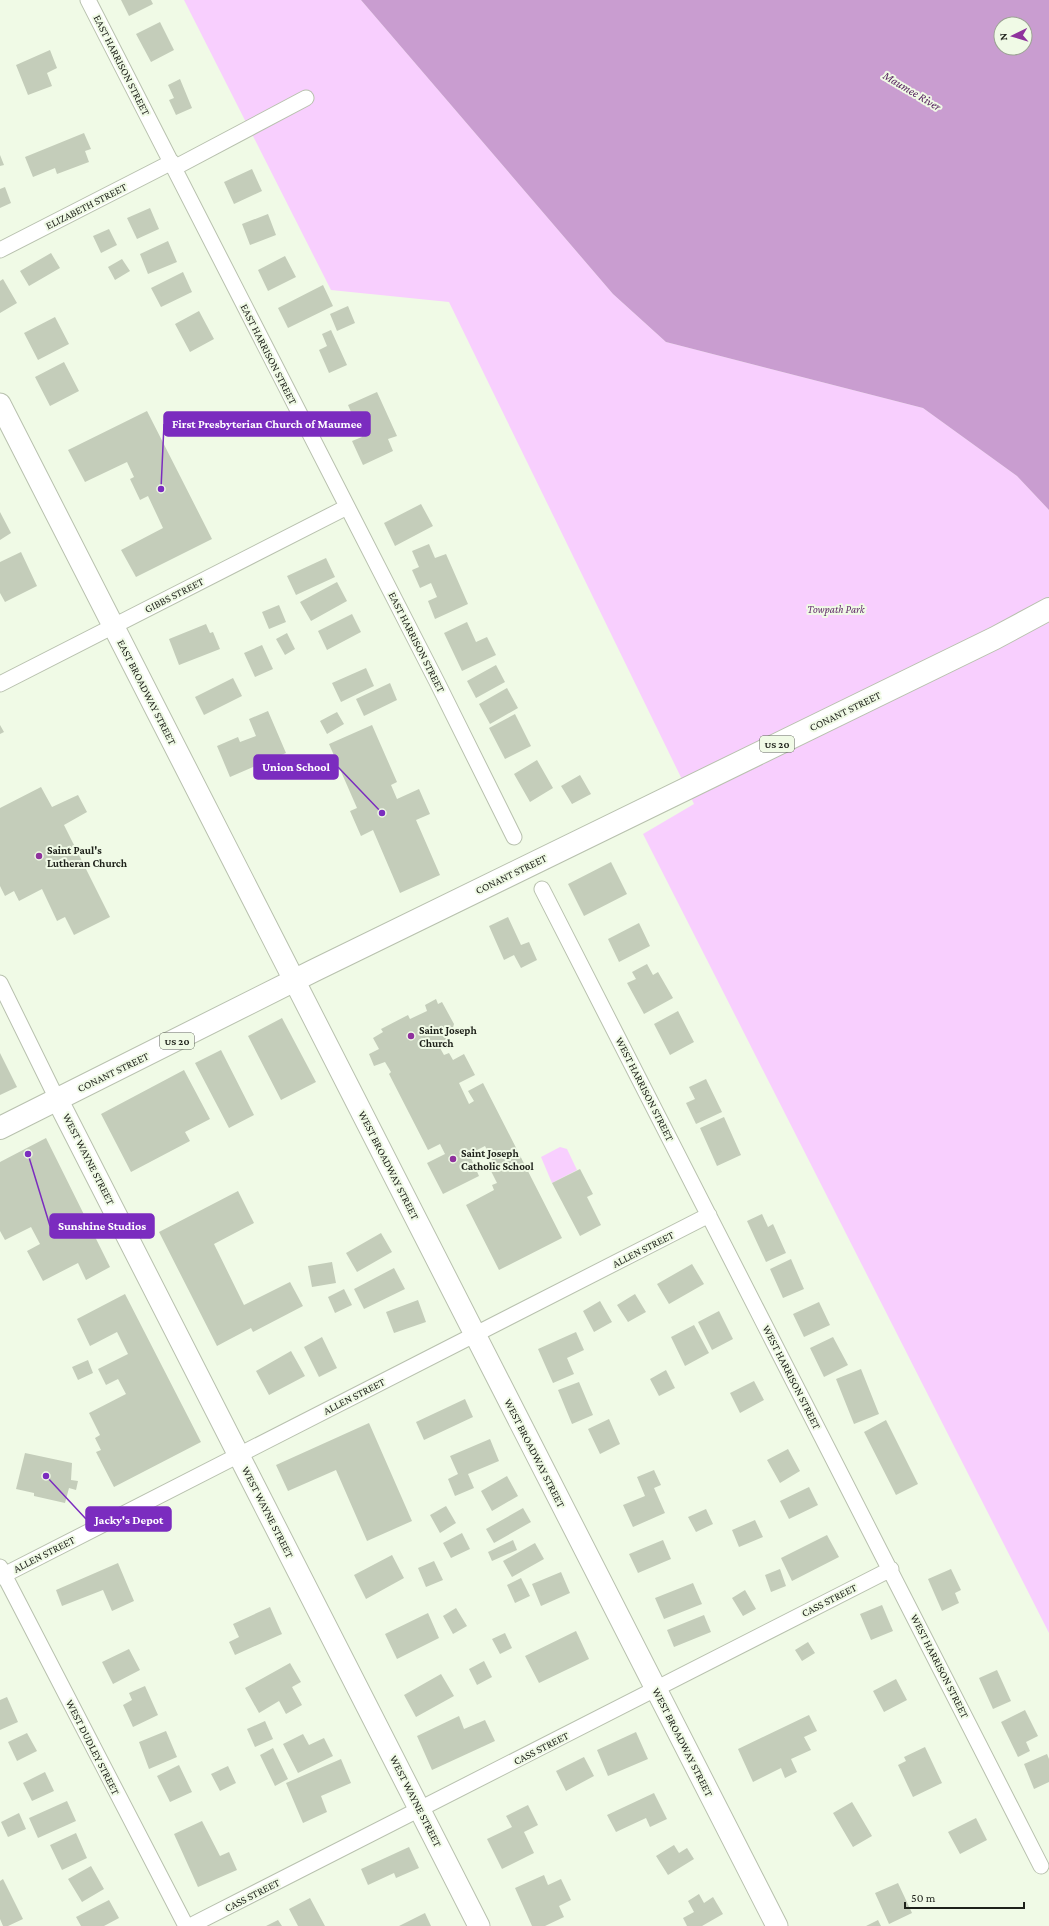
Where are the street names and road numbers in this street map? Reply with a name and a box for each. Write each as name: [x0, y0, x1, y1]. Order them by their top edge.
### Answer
street label: EAST HARRISON STREET: [91, 13, 153, 117]
street label: ELIZABETH STREET: [44, 180, 128, 232]
street label: EAST HARRISON STREET: [238, 302, 300, 406]
street label: GIBBS STREET: [142, 575, 206, 615]
street label: EAST HARRISON STREET: [386, 590, 448, 694]
street label: EAST BROADWAY STREET: [115, 637, 179, 747]
street label: CONANT STREET: [807, 689, 883, 733]
road number: US 20: [760, 736, 794, 752]
street label: CONANT STREET: [473, 852, 549, 896]
road number: US 20: [160, 1033, 194, 1049]
street label: WEST HARRISON STREET: [614, 1035, 676, 1143]
street label: CONANT STREET: [75, 1050, 151, 1094]
street label: WEST BROADWAY STREET: [356, 1109, 422, 1221]
street label: WEST WAYNE STREET: [61, 1111, 117, 1207]
street label: ALLEN STREET: [610, 1228, 676, 1270]
street label: WEST HARRISON STREET: [761, 1323, 823, 1431]
street label: ALLEN STREET: [321, 1375, 387, 1417]
street label: WEST BROADWAY STREET: [502, 1397, 568, 1509]
street label: WEST WAYNE STREET: [240, 1464, 296, 1560]
street label: ALLEN STREET: [11, 1533, 77, 1575]
street label: CASS STREET: [800, 1581, 858, 1619]
street label: WEST HARRISON STREET: [909, 1612, 971, 1720]
street label: WEST BROADWAY STREET: [650, 1686, 716, 1798]
street label: WEST DUDLEY STREET: [64, 1697, 122, 1797]
street label: CASS STREET: [512, 1729, 570, 1767]
street label: WEST WAYNE STREET: [388, 1753, 444, 1849]
street label: CASS STREET: [223, 1876, 281, 1914]

